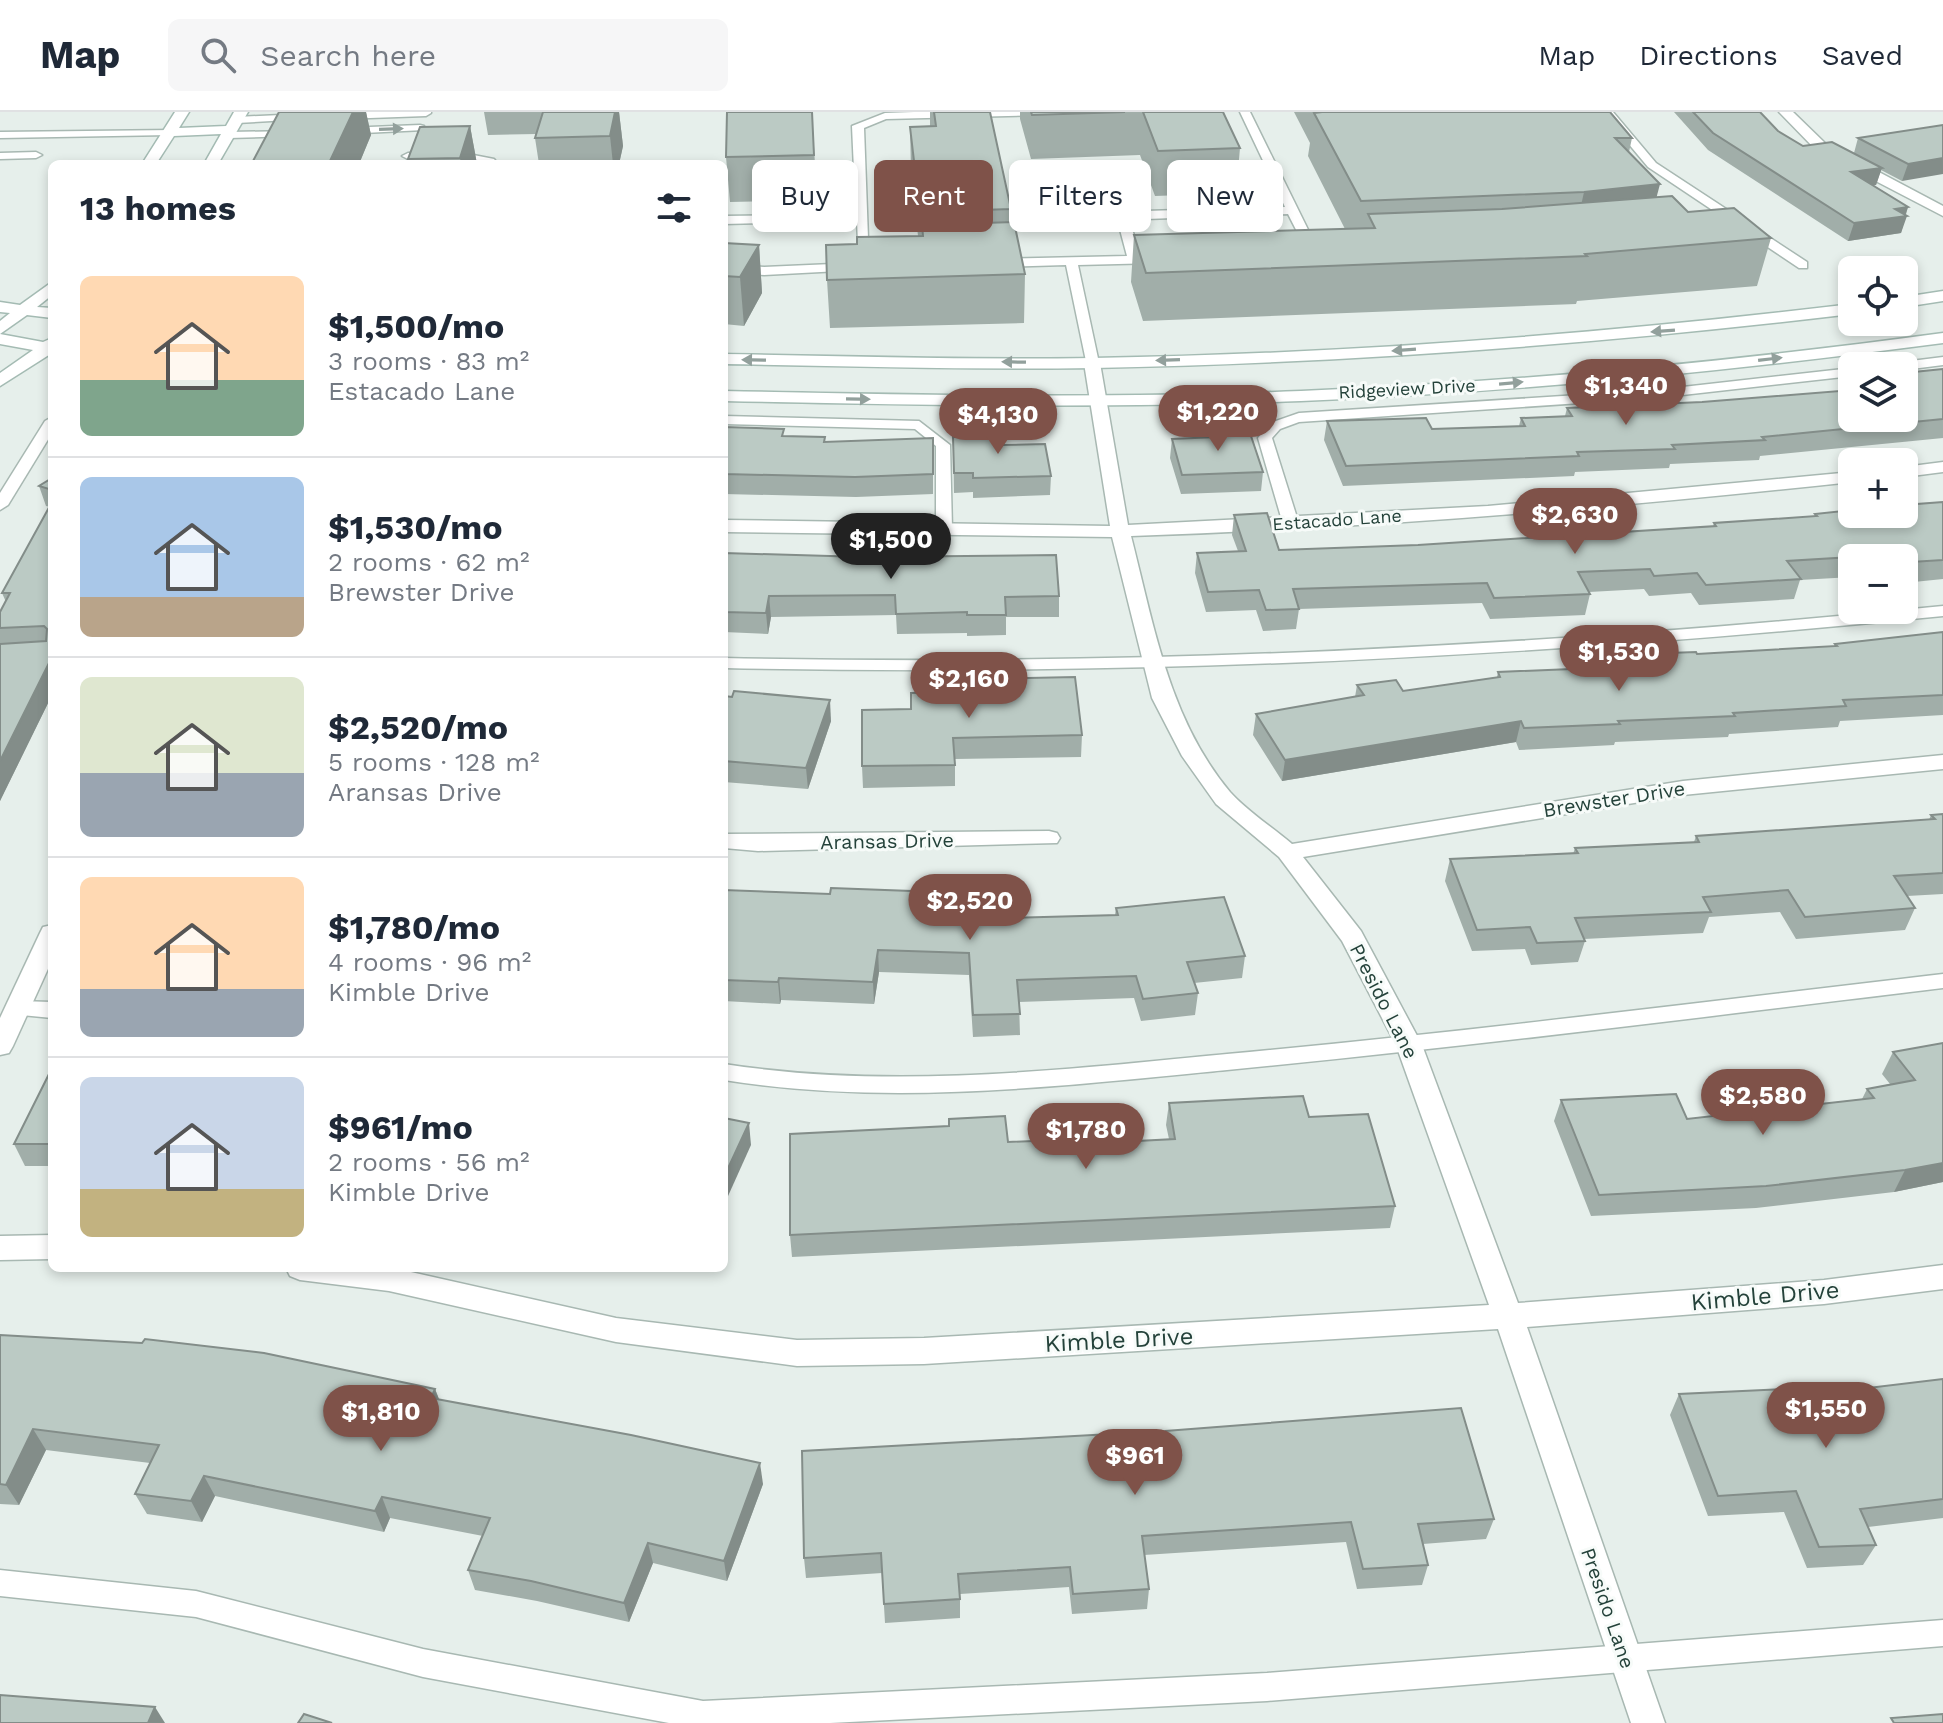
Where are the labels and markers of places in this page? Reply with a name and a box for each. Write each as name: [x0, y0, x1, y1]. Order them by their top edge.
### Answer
pin: $1,340: [1561, 359, 1691, 427]
pin: $1,220: [1153, 385, 1283, 453]
pin: $4,130: [933, 388, 1063, 456]
pin: $2,630: [1510, 488, 1640, 556]
pin: $1,500: [826, 513, 956, 581]
pin: $1,530: [1554, 625, 1684, 693]
pin: $2,160: [904, 652, 1034, 720]
pin: $2,520: [905, 874, 1035, 942]
pin: $2,580: [1698, 1069, 1828, 1137]
pin: $1,780: [1021, 1103, 1151, 1171]
pin: $1,550: [1761, 1382, 1891, 1450]
pin: $1,810: [316, 1385, 446, 1453]
pin: $961: [1088, 1429, 1182, 1497]

